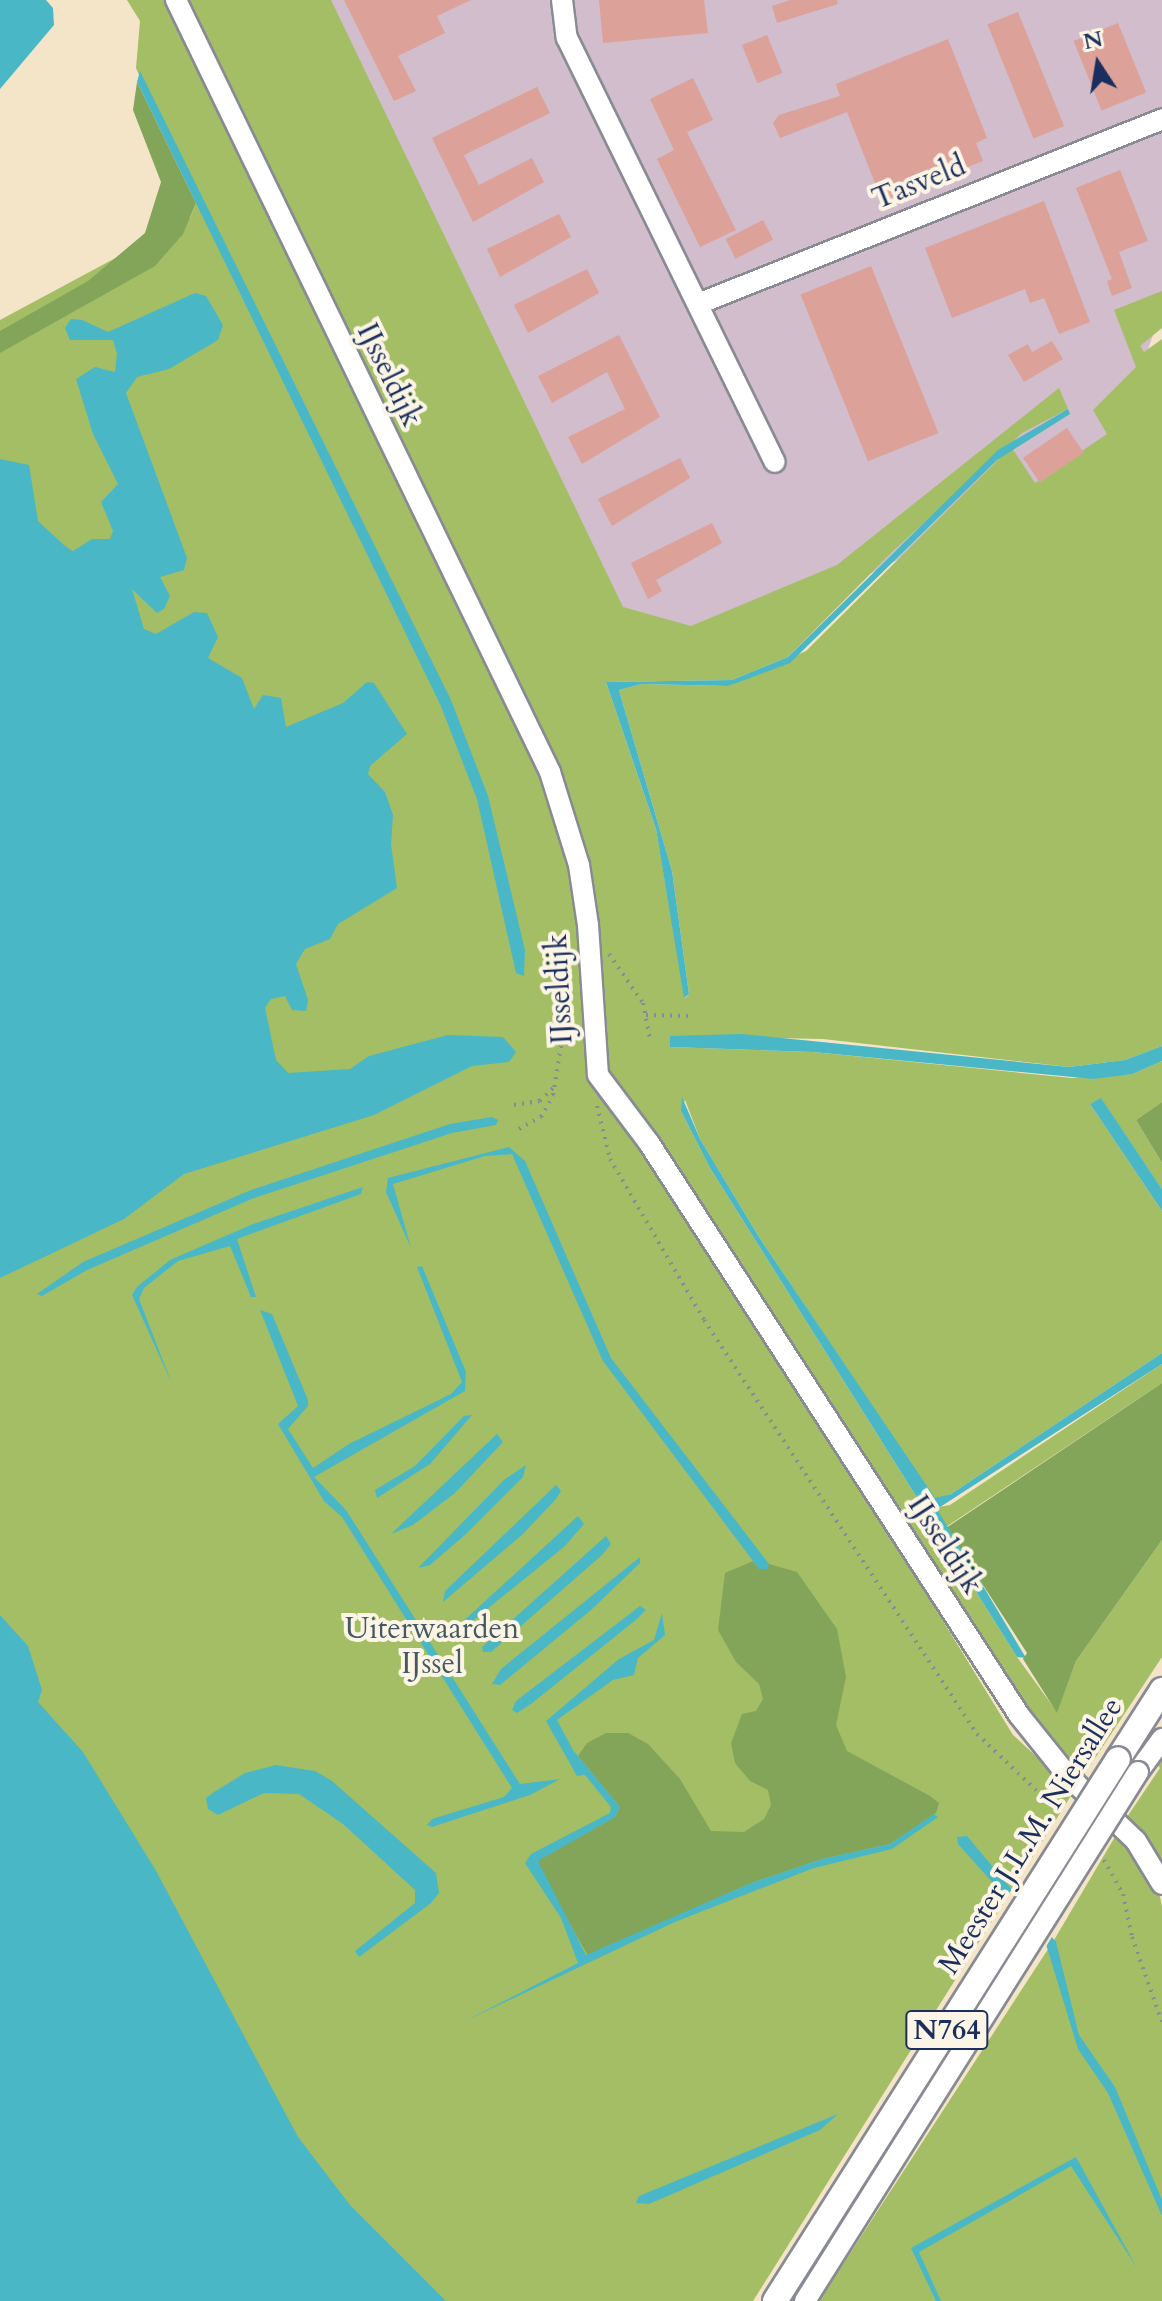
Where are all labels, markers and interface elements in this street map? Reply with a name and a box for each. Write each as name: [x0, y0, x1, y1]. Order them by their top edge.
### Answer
north arrow: [1058, 24, 1138, 104]
text: N: [1081, 24, 1105, 57]
street label: Tasveld: [867, 148, 971, 218]
street label: IJsseldijk: [349, 317, 429, 433]
street label: IJsseldijk: [539, 933, 581, 1045]
street label: IJsseldijk: [900, 1489, 990, 1601]
park label: Uiterwaarden IJssel: [345, 1611, 519, 1682]
street label: Meester J.L.M. Niersallee: [931, 1691, 1131, 1981]
road number: N764: [905, 2006, 989, 2054]

